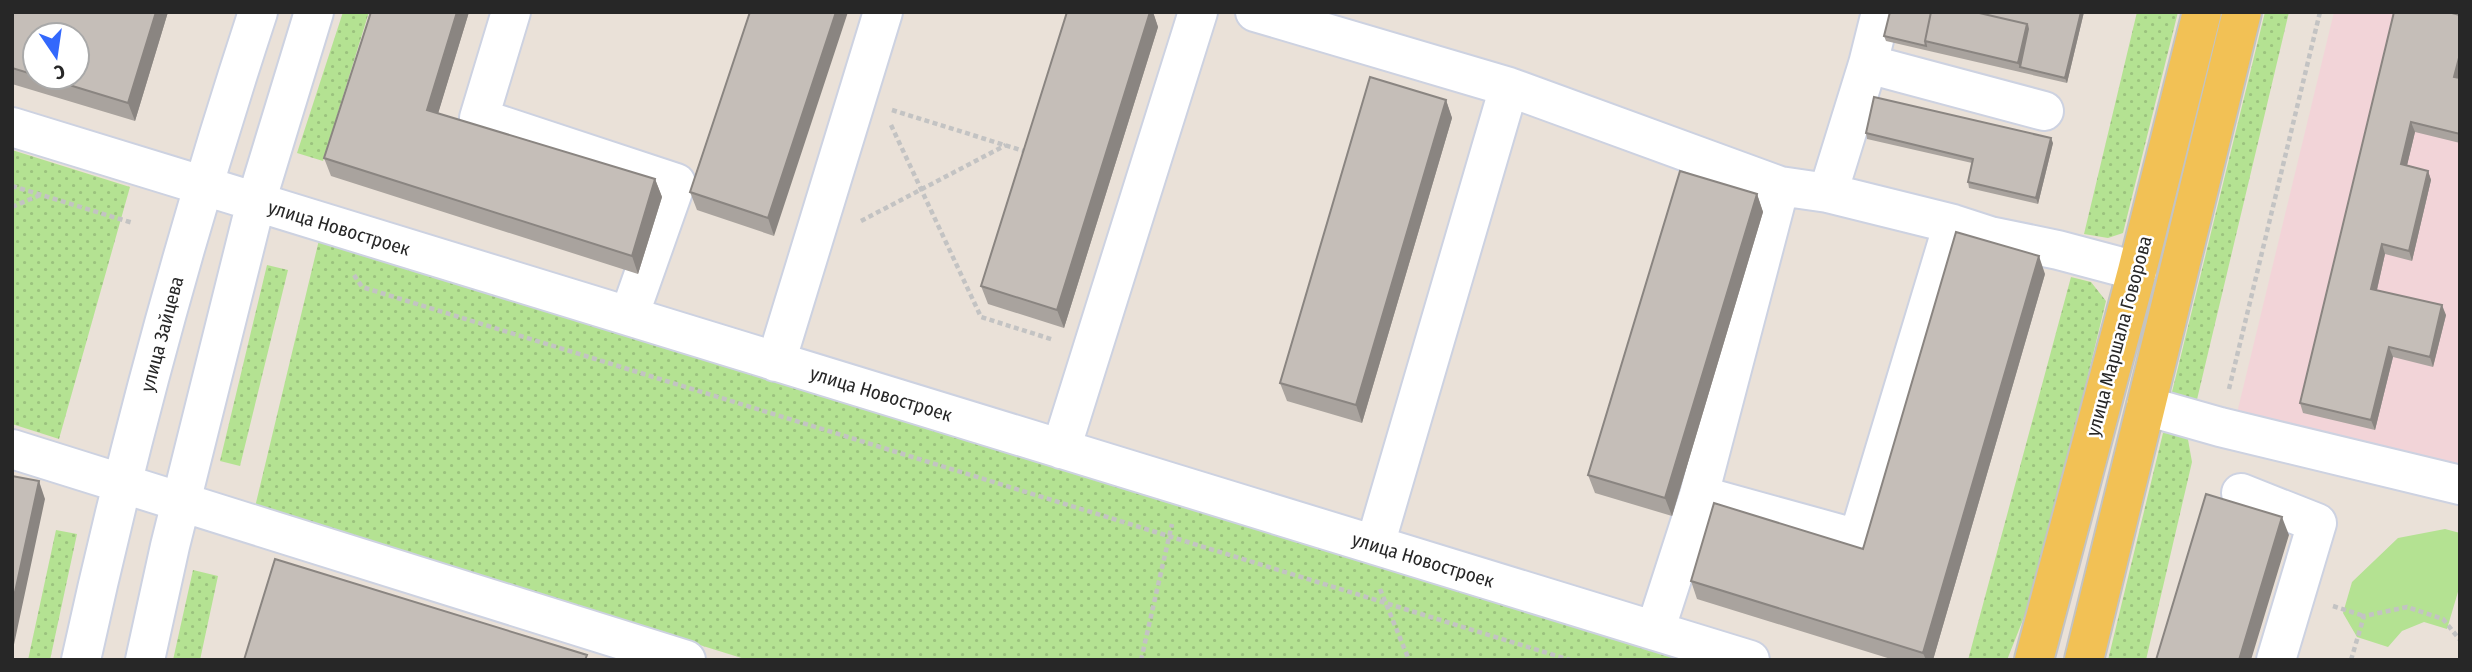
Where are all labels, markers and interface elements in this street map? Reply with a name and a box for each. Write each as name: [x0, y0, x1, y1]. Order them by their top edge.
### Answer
north arrow: [21, 21, 91, 91]
text: С: [52, 60, 67, 84]
street label: улица Новостроек: [265, 195, 413, 261]
street label: улица Маршала Говорова: [2081, 233, 2157, 439]
street label: улица Зайцева: [136, 274, 188, 394]
street label: улица Новостроек: [807, 361, 955, 427]
street label: улица Новостроек: [1349, 527, 1497, 593]

